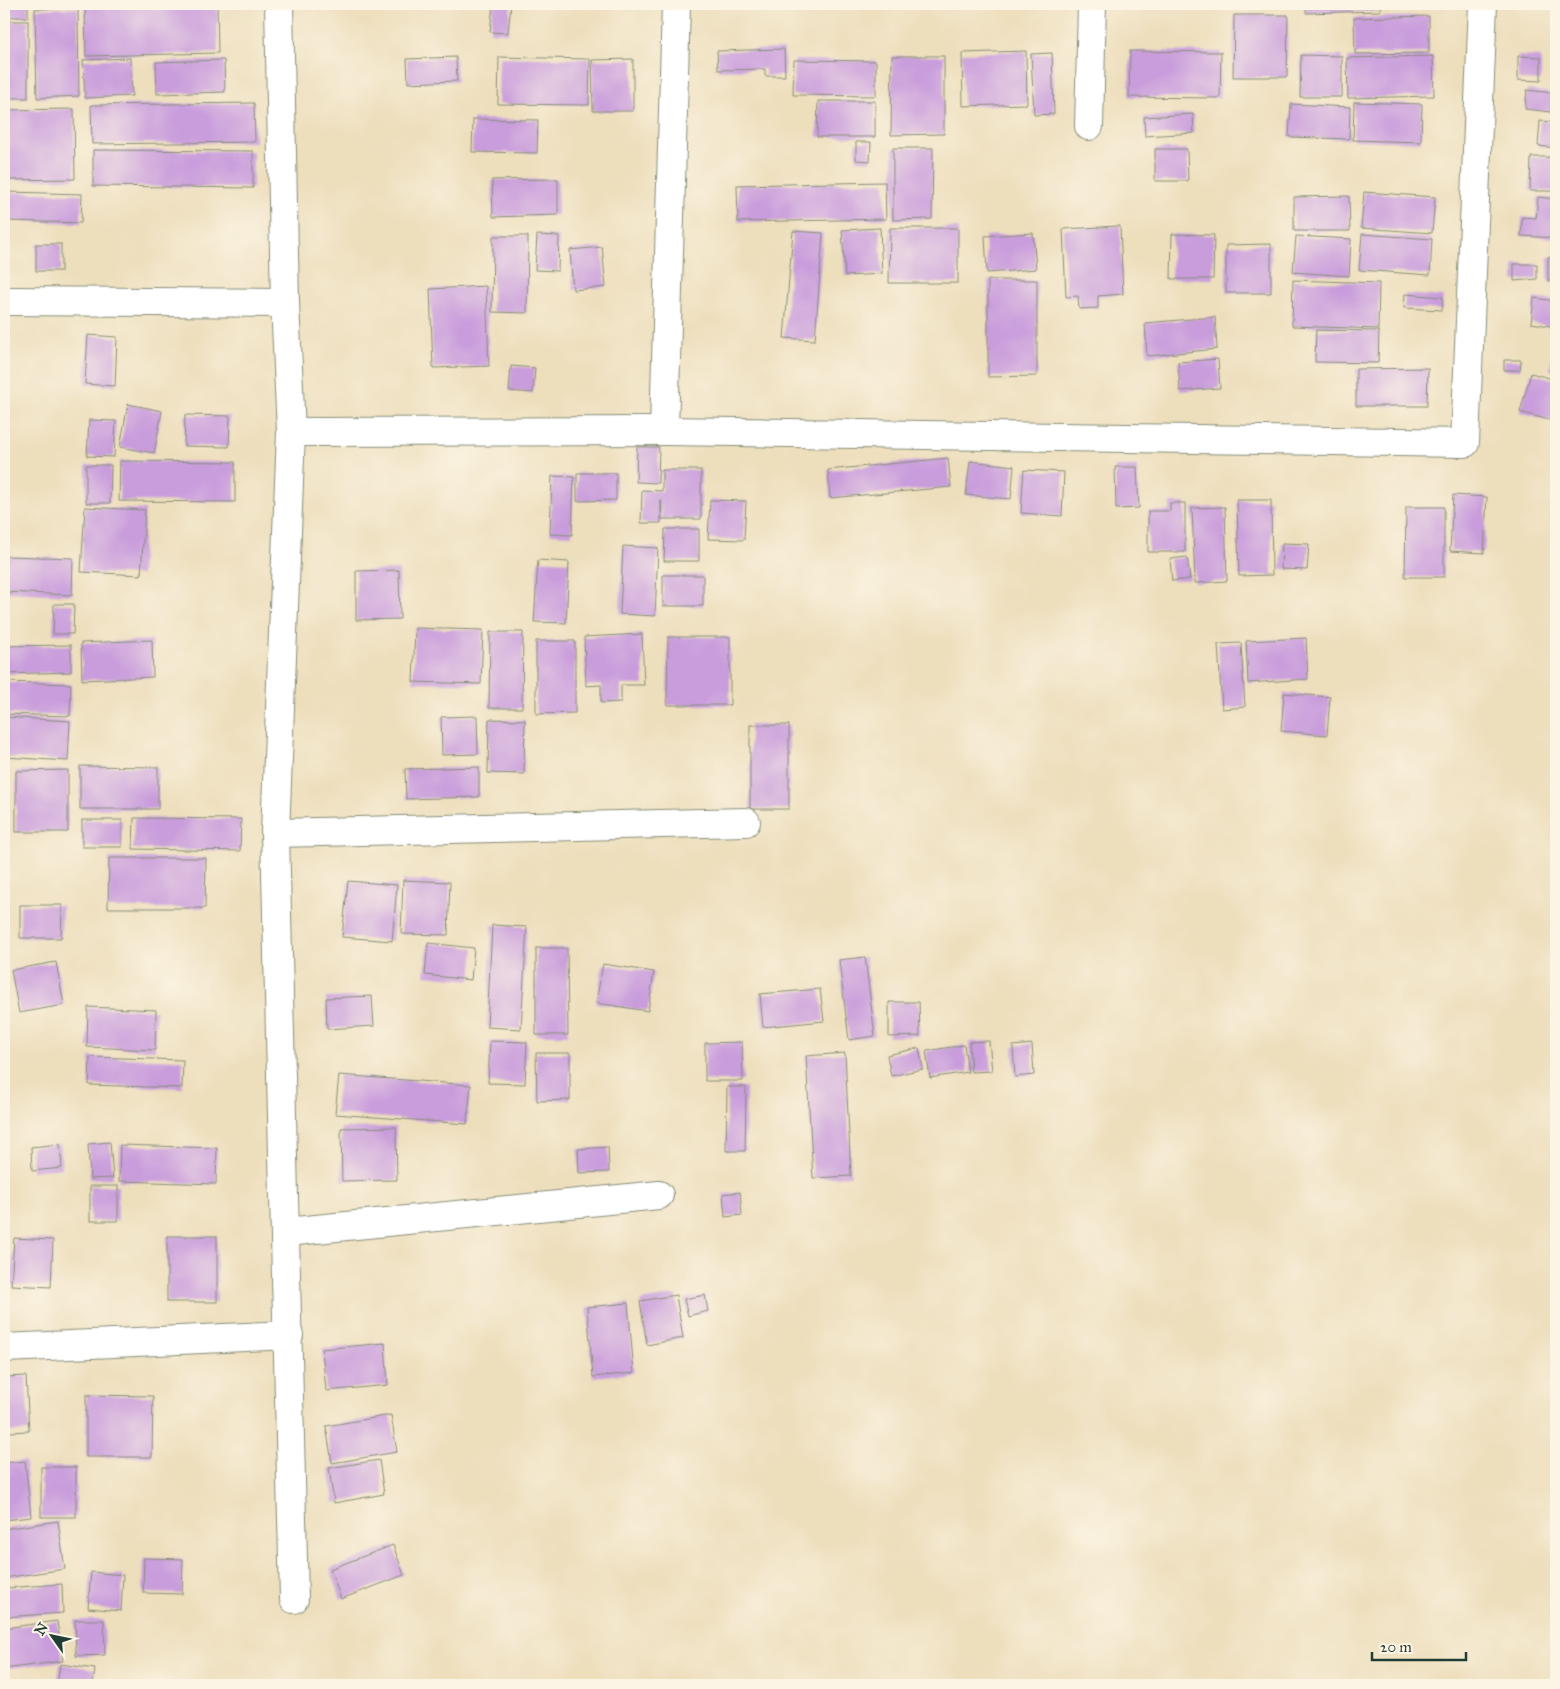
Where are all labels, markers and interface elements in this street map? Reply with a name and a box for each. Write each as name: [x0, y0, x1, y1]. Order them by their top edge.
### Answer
north arrow: [28, 1612, 78, 1662]
text: N: [31, 1619, 52, 1639]
scale bar: [1372, 1629, 1466, 1661]
text: 20 m: [1380, 1638, 1412, 1656]

